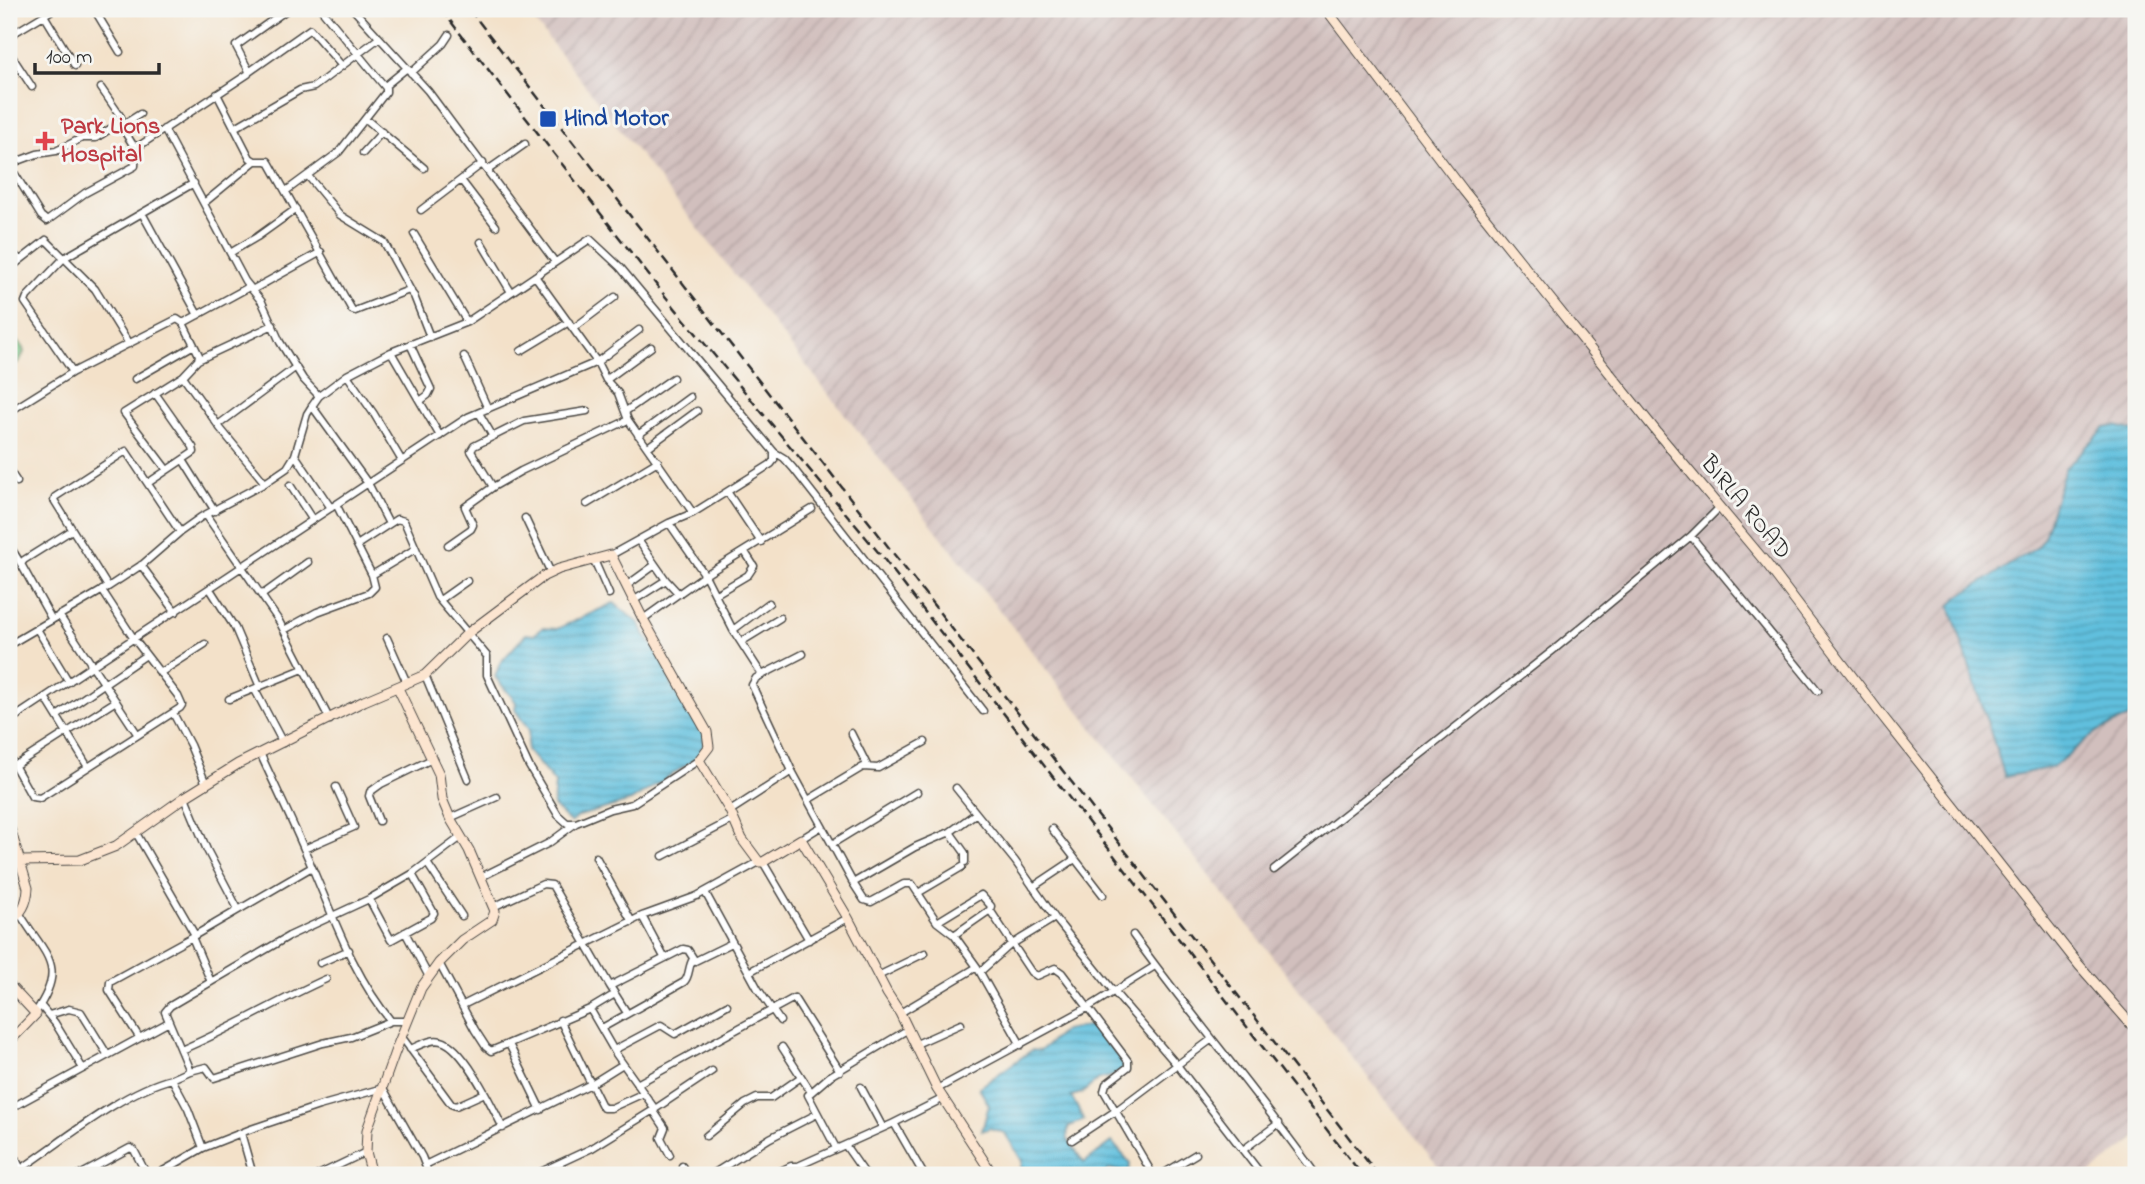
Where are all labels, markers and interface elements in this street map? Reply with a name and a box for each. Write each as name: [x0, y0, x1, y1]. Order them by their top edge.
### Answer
scale bar: [35, 32, 159, 76]
text: 100 m: [46, 43, 92, 73]
place label: Hind Motor: [564, 102, 669, 137]
marker: Hind Motor: [538, 109, 558, 129]
place label: Park Lions Hospital: [61, 110, 160, 173]
marker: Park Lions Hospital: [35, 131, 55, 151]
street label: BIRLA ROAD: [1690, 448, 1799, 568]

